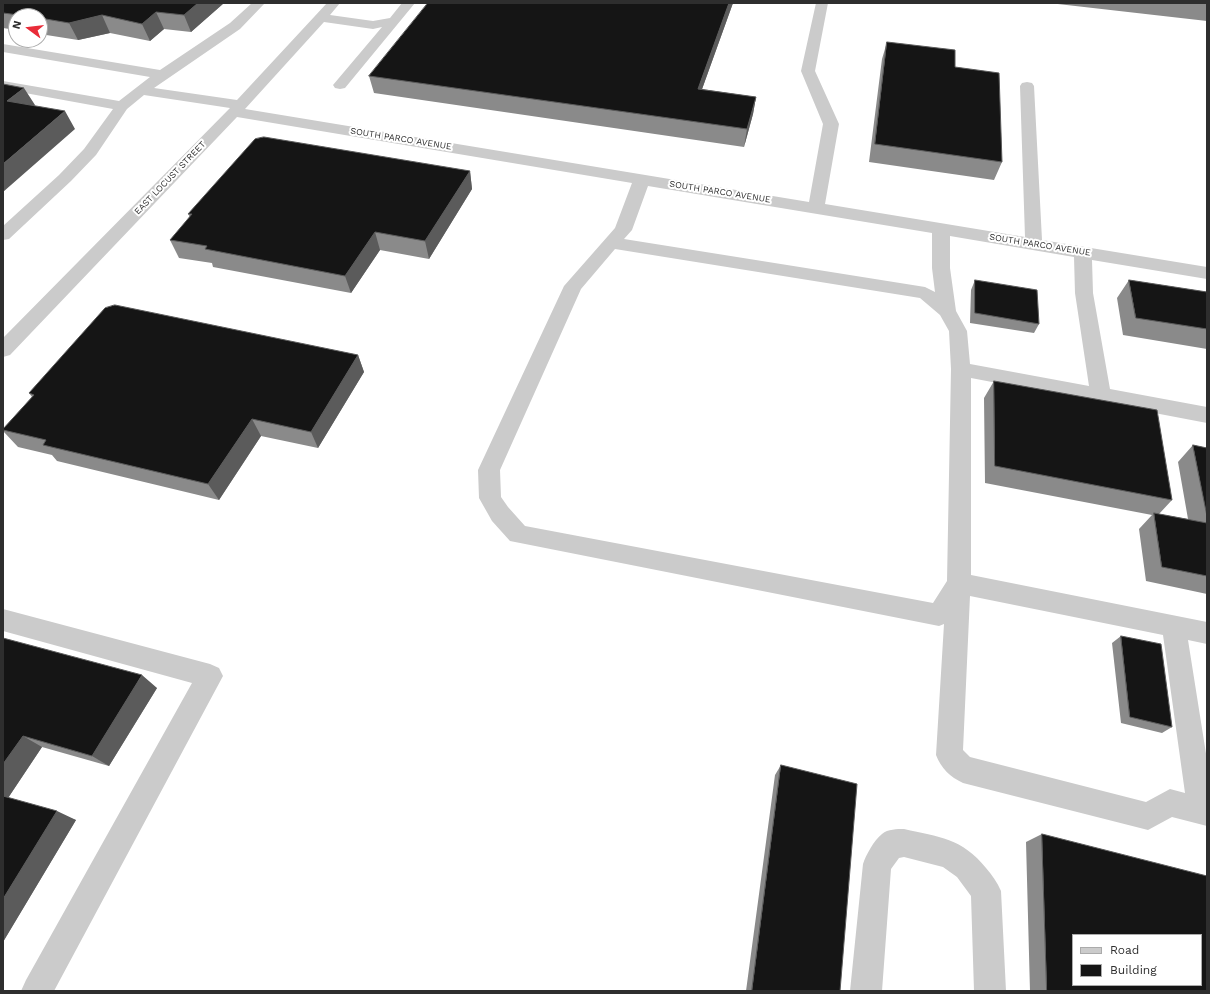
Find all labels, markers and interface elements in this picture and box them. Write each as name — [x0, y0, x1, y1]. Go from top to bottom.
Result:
north arrow — [8, 8, 48, 48]
text: N — [10, 19, 24, 31]
street label: SOUTH PARCO AVENUE — [349, 126, 453, 152]
street label: EAST LOCUST STREET — [132, 139, 208, 217]
street label: SOUTH PARCO AVENUE — [668, 179, 772, 205]
street label: SOUTH PARCO AVENUE — [988, 232, 1092, 258]
legend — [1072, 934, 1202, 986]
text: Road — [1110, 943, 1139, 957]
text: Building — [1110, 963, 1157, 977]

